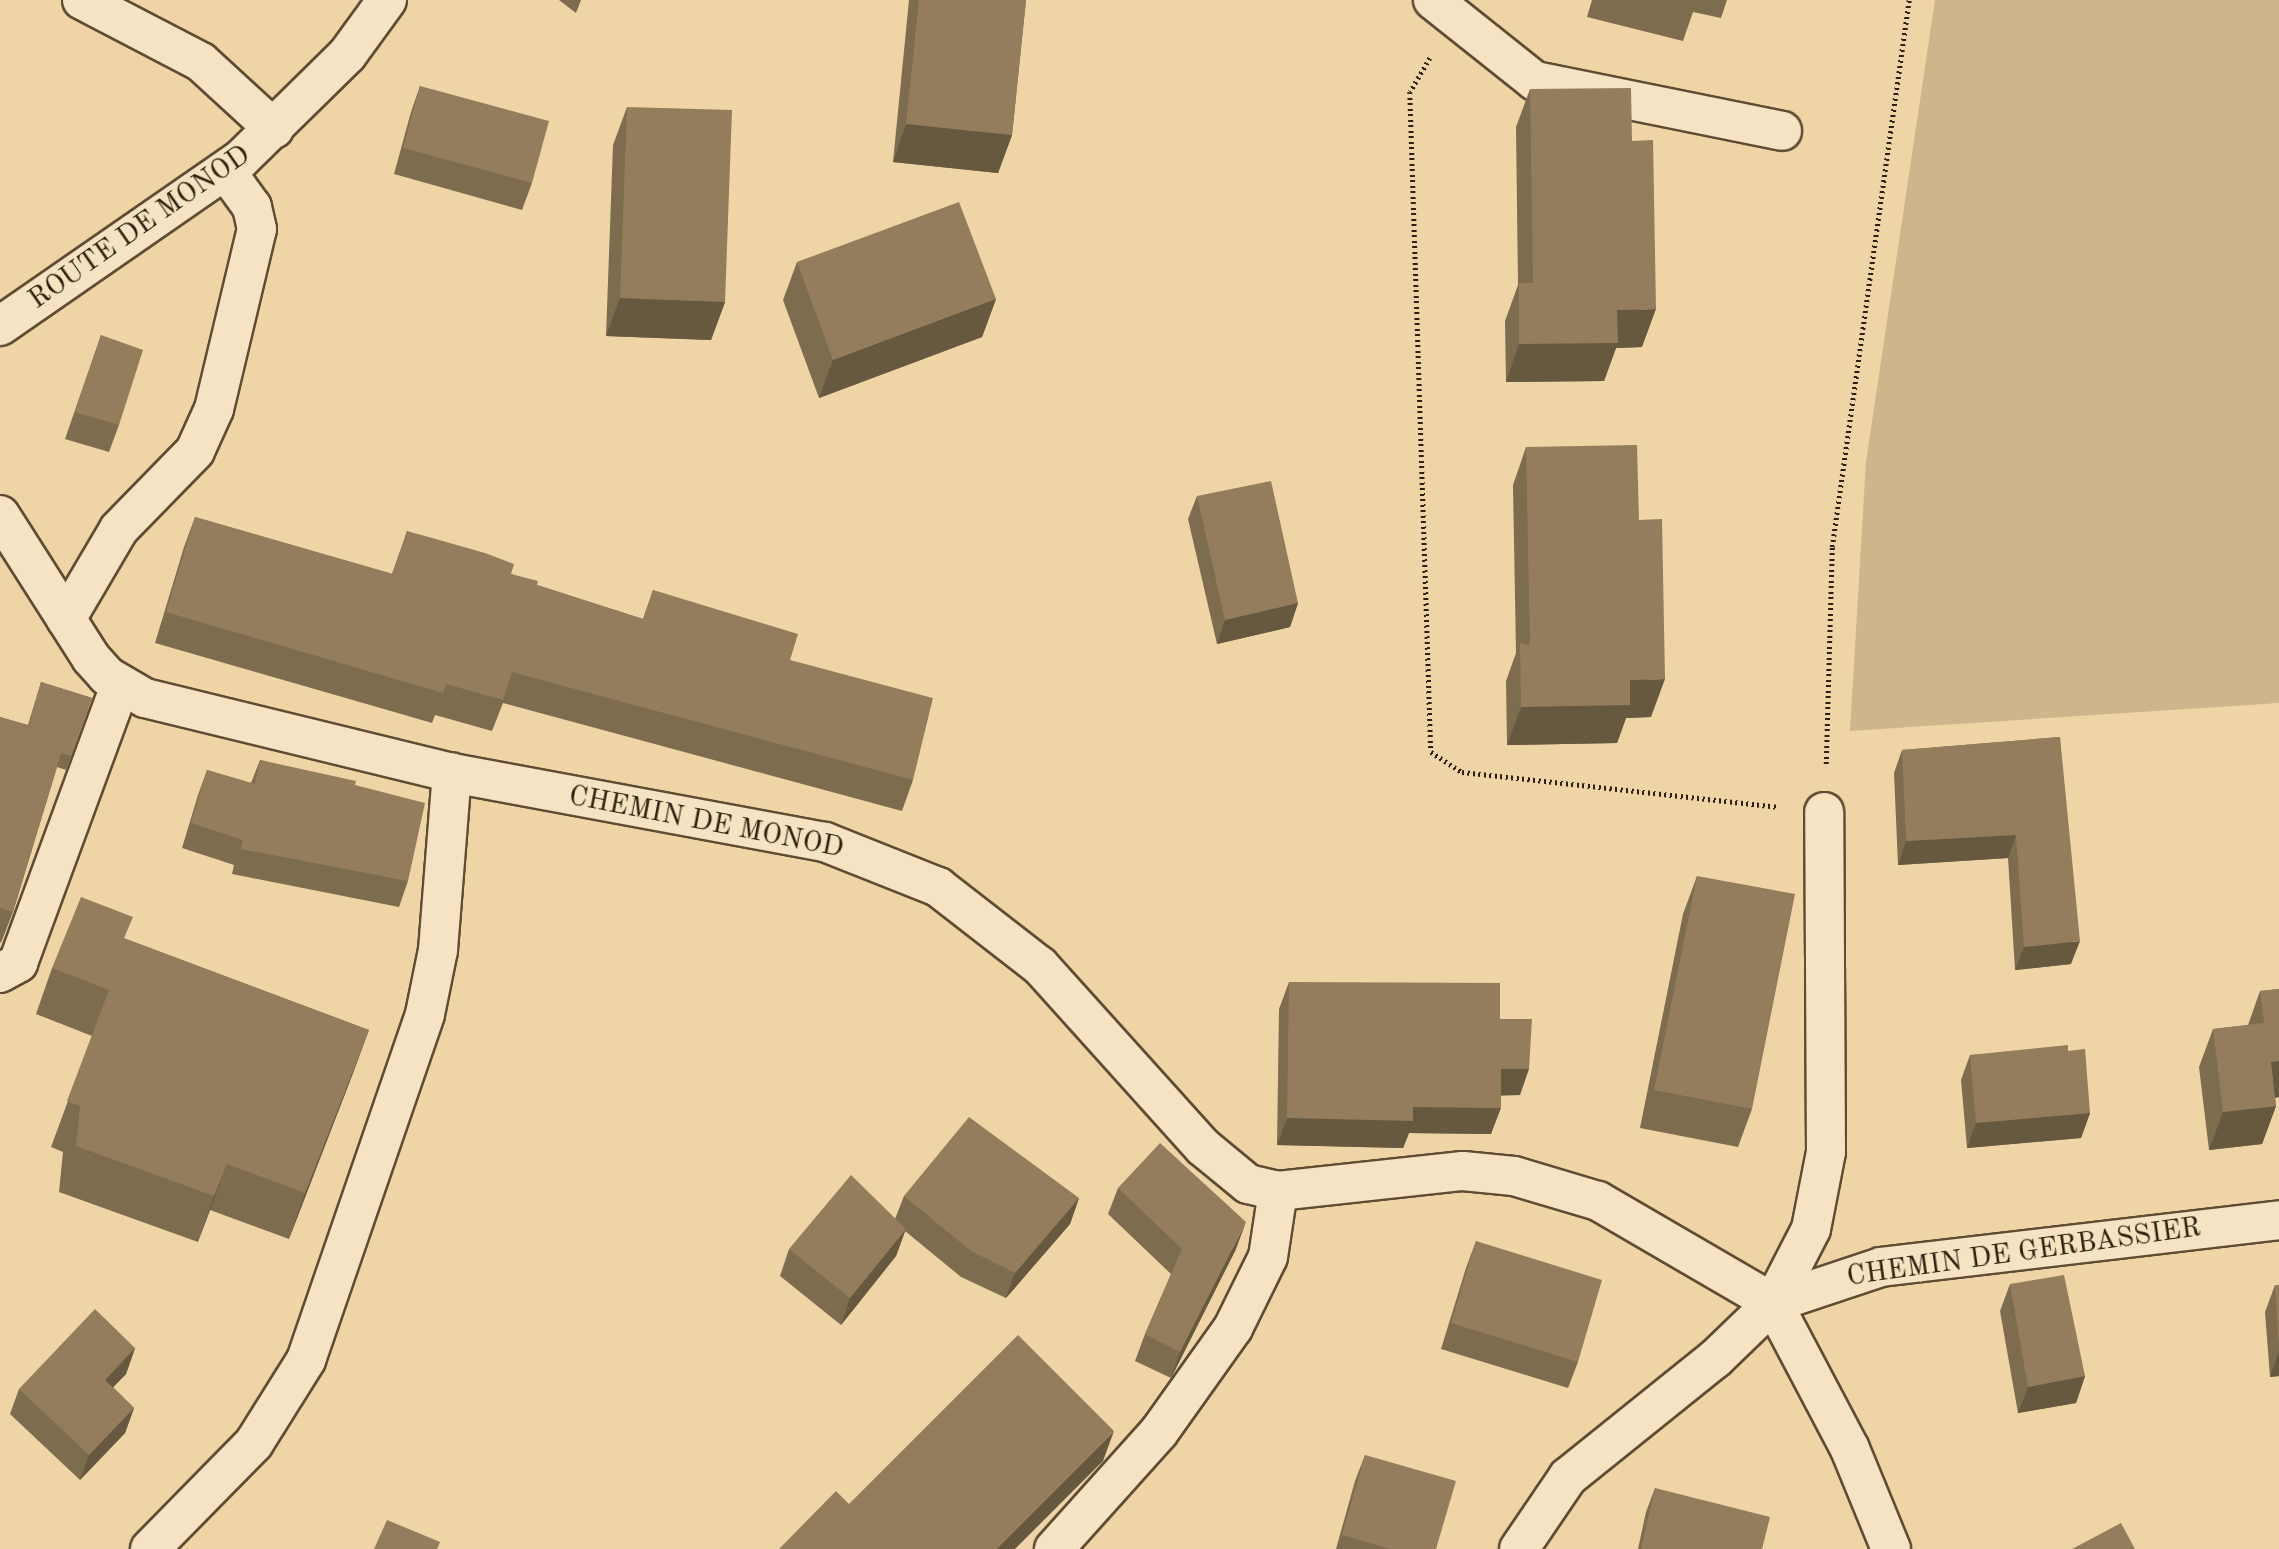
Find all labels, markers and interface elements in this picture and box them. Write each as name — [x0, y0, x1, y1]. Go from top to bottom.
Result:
street label: ROUTE DE MONOD — [23, 139, 257, 317]
street label: CHEMIN DE MONOD — [566, 780, 846, 866]
street label: CHEMIN DE GERBASSIER — [1845, 1212, 2203, 1294]

